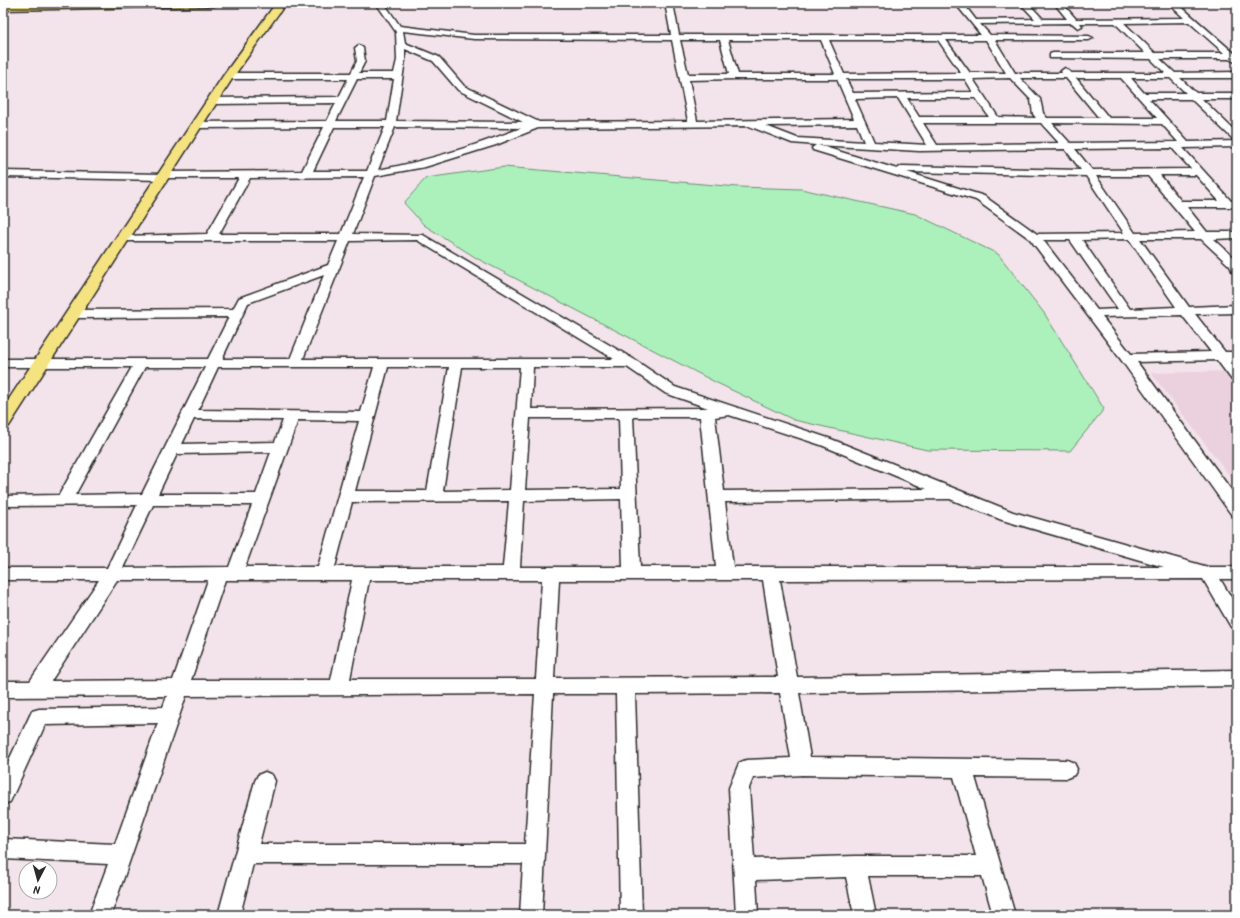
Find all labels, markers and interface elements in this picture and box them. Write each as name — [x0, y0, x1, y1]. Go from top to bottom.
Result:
north arrow — [18, 860, 58, 900]
text: N — [33, 880, 41, 898]

